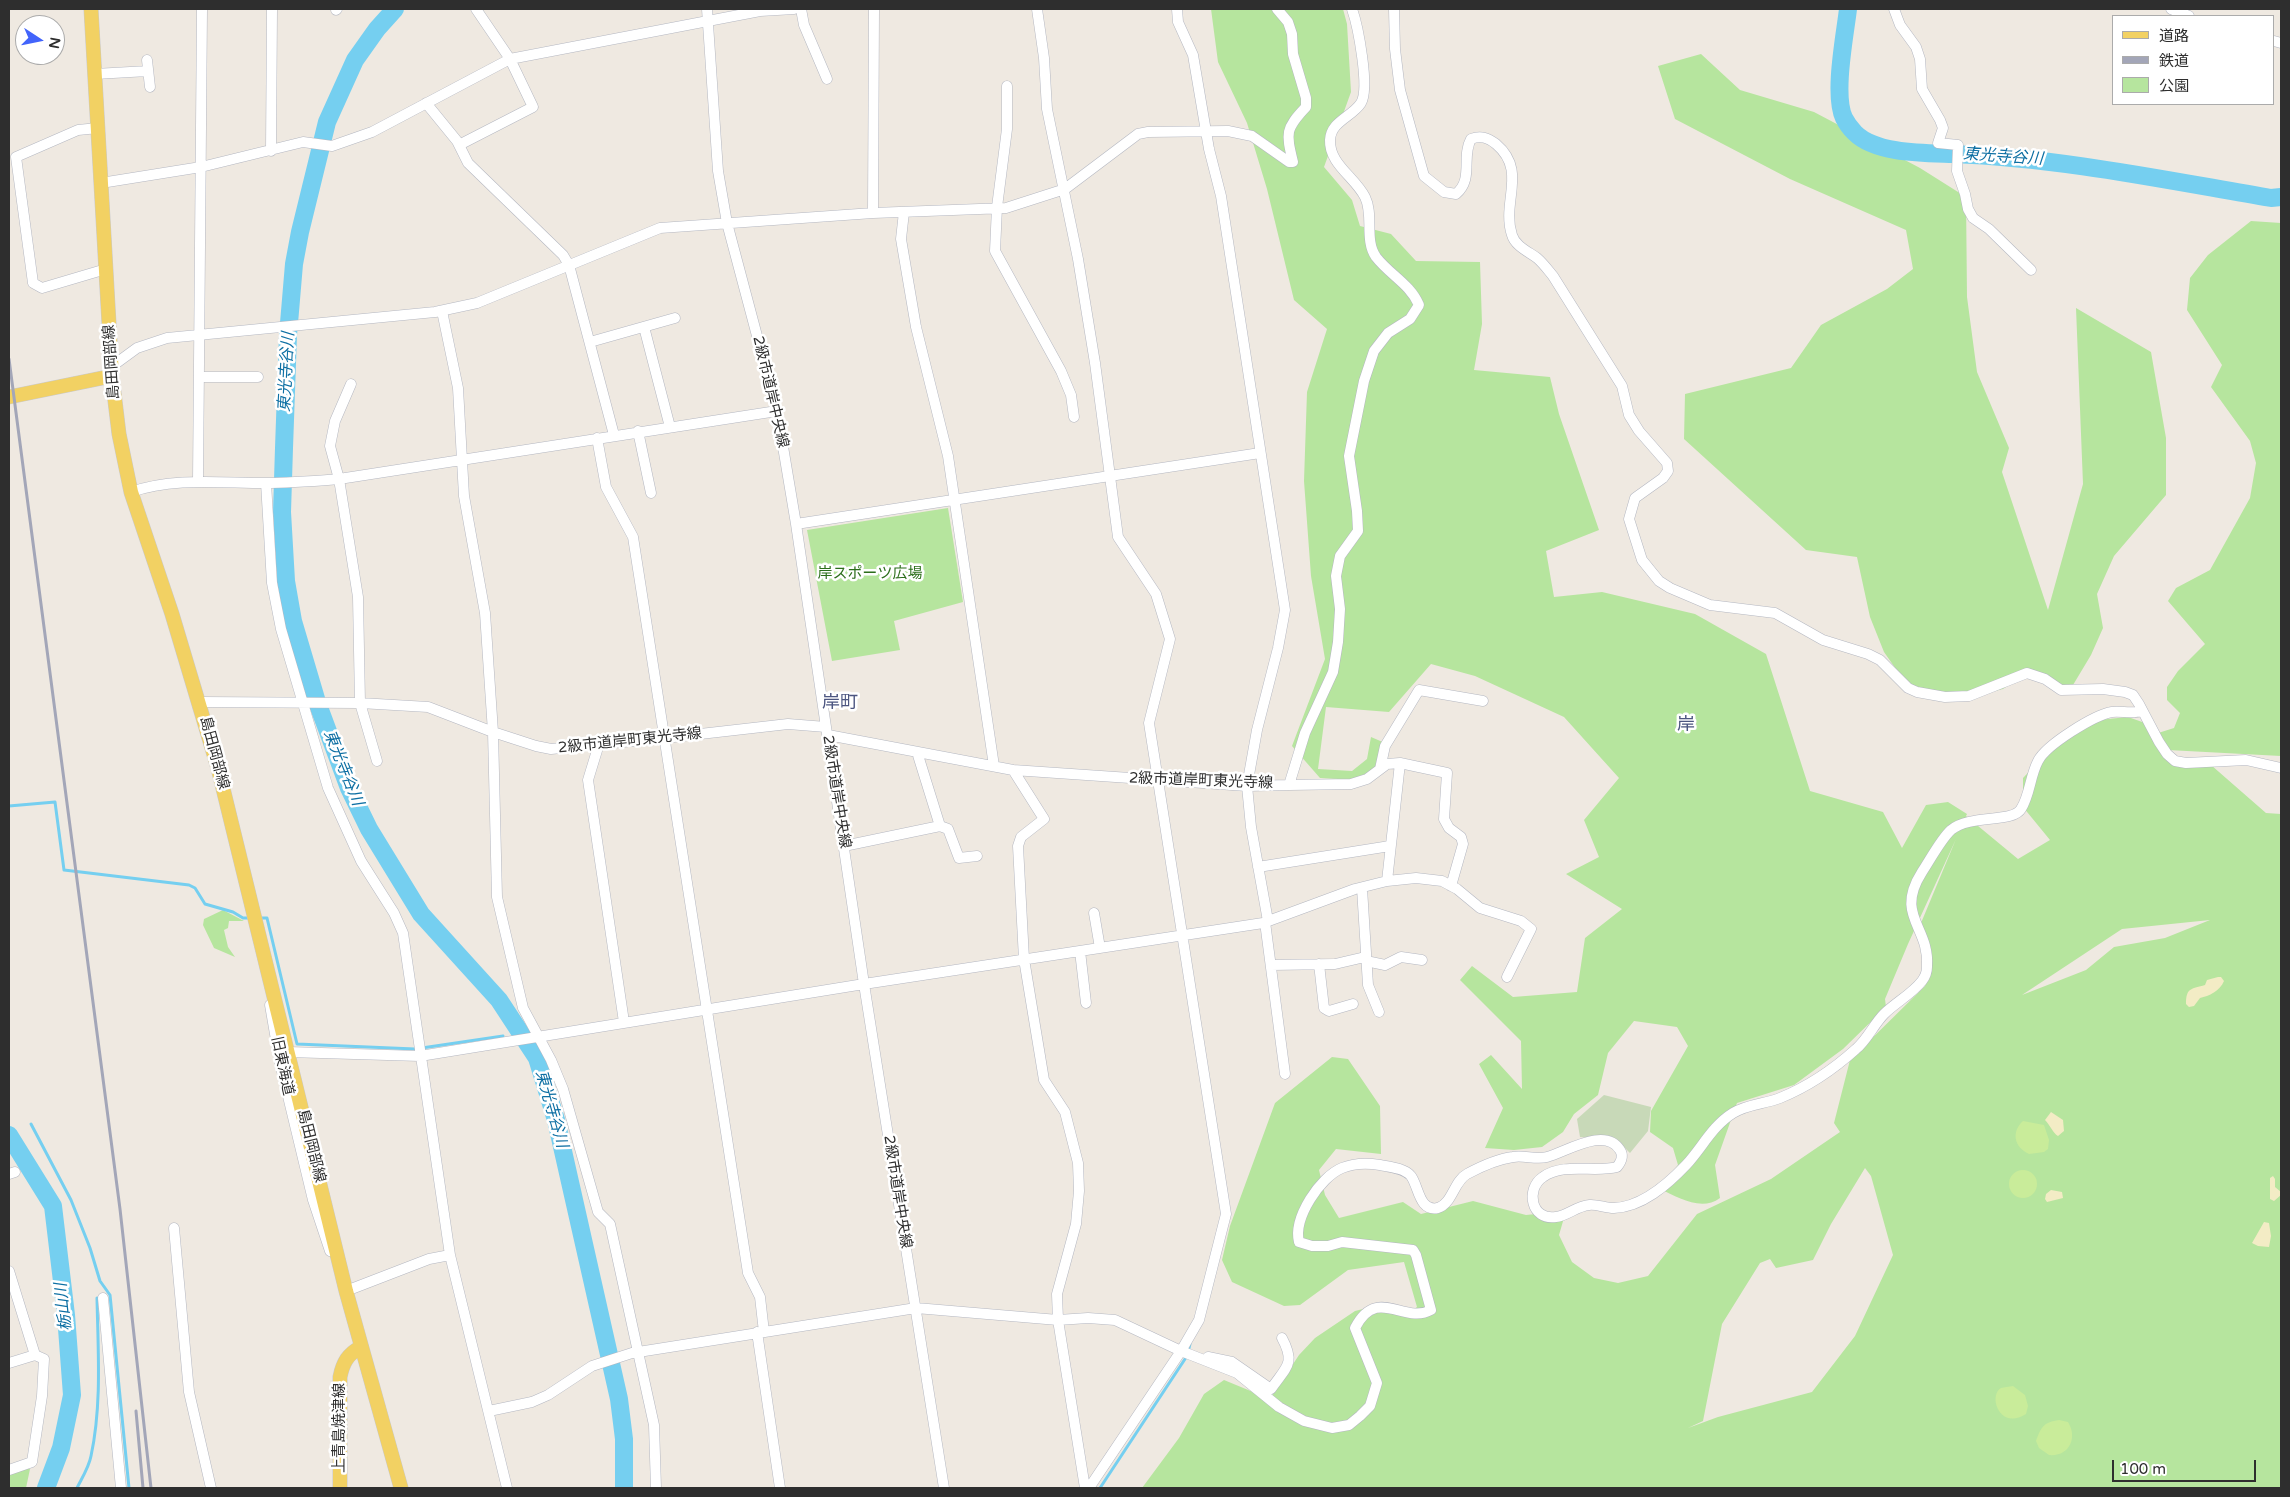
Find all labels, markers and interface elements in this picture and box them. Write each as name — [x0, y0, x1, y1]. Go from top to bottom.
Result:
north arrow — [15, 15, 65, 65]
legend — [2112, 15, 2275, 105]
text: 道路 — [2159, 27, 2189, 45]
text: N — [45, 36, 64, 50]
text: 鉄道 — [2159, 52, 2189, 70]
text: 公園 — [2159, 77, 2189, 95]
water label: 東光寺谷川 — [1962, 145, 2044, 169]
street label: 島田岡部線 — [100, 324, 124, 400]
water label: 東光寺谷川 — [275, 332, 299, 412]
street label: 2級市道岸中央線 — [748, 334, 792, 450]
park label: 岸スポーツ広場 — [818, 565, 922, 583]
district label: 岸町 — [822, 692, 858, 714]
street label: 島田岡部線 — [196, 714, 232, 792]
district label: 岸 — [1677, 714, 1695, 736]
street label: 2級市道岸町東光寺線 — [557, 725, 703, 757]
water label: 東光寺谷川 — [319, 727, 367, 809]
street label: 2級市道岸中央線 — [818, 734, 854, 850]
street label: 2級市道岸町東光寺線 — [1129, 769, 1273, 793]
street label: 旧東海道 — [267, 1035, 297, 1097]
water label: 東光寺谷川 — [531, 1068, 571, 1150]
street label: 島田岡部線 — [293, 1107, 329, 1185]
street label: 2級市道岸中央線 — [879, 1134, 915, 1250]
water label: 栃山川 — [52, 1282, 76, 1332]
street label: 上青島焼津線 — [331, 1383, 349, 1473]
scale bar — [2115, 1450, 2259, 1482]
text: 100 m — [2120, 1460, 2166, 1478]

